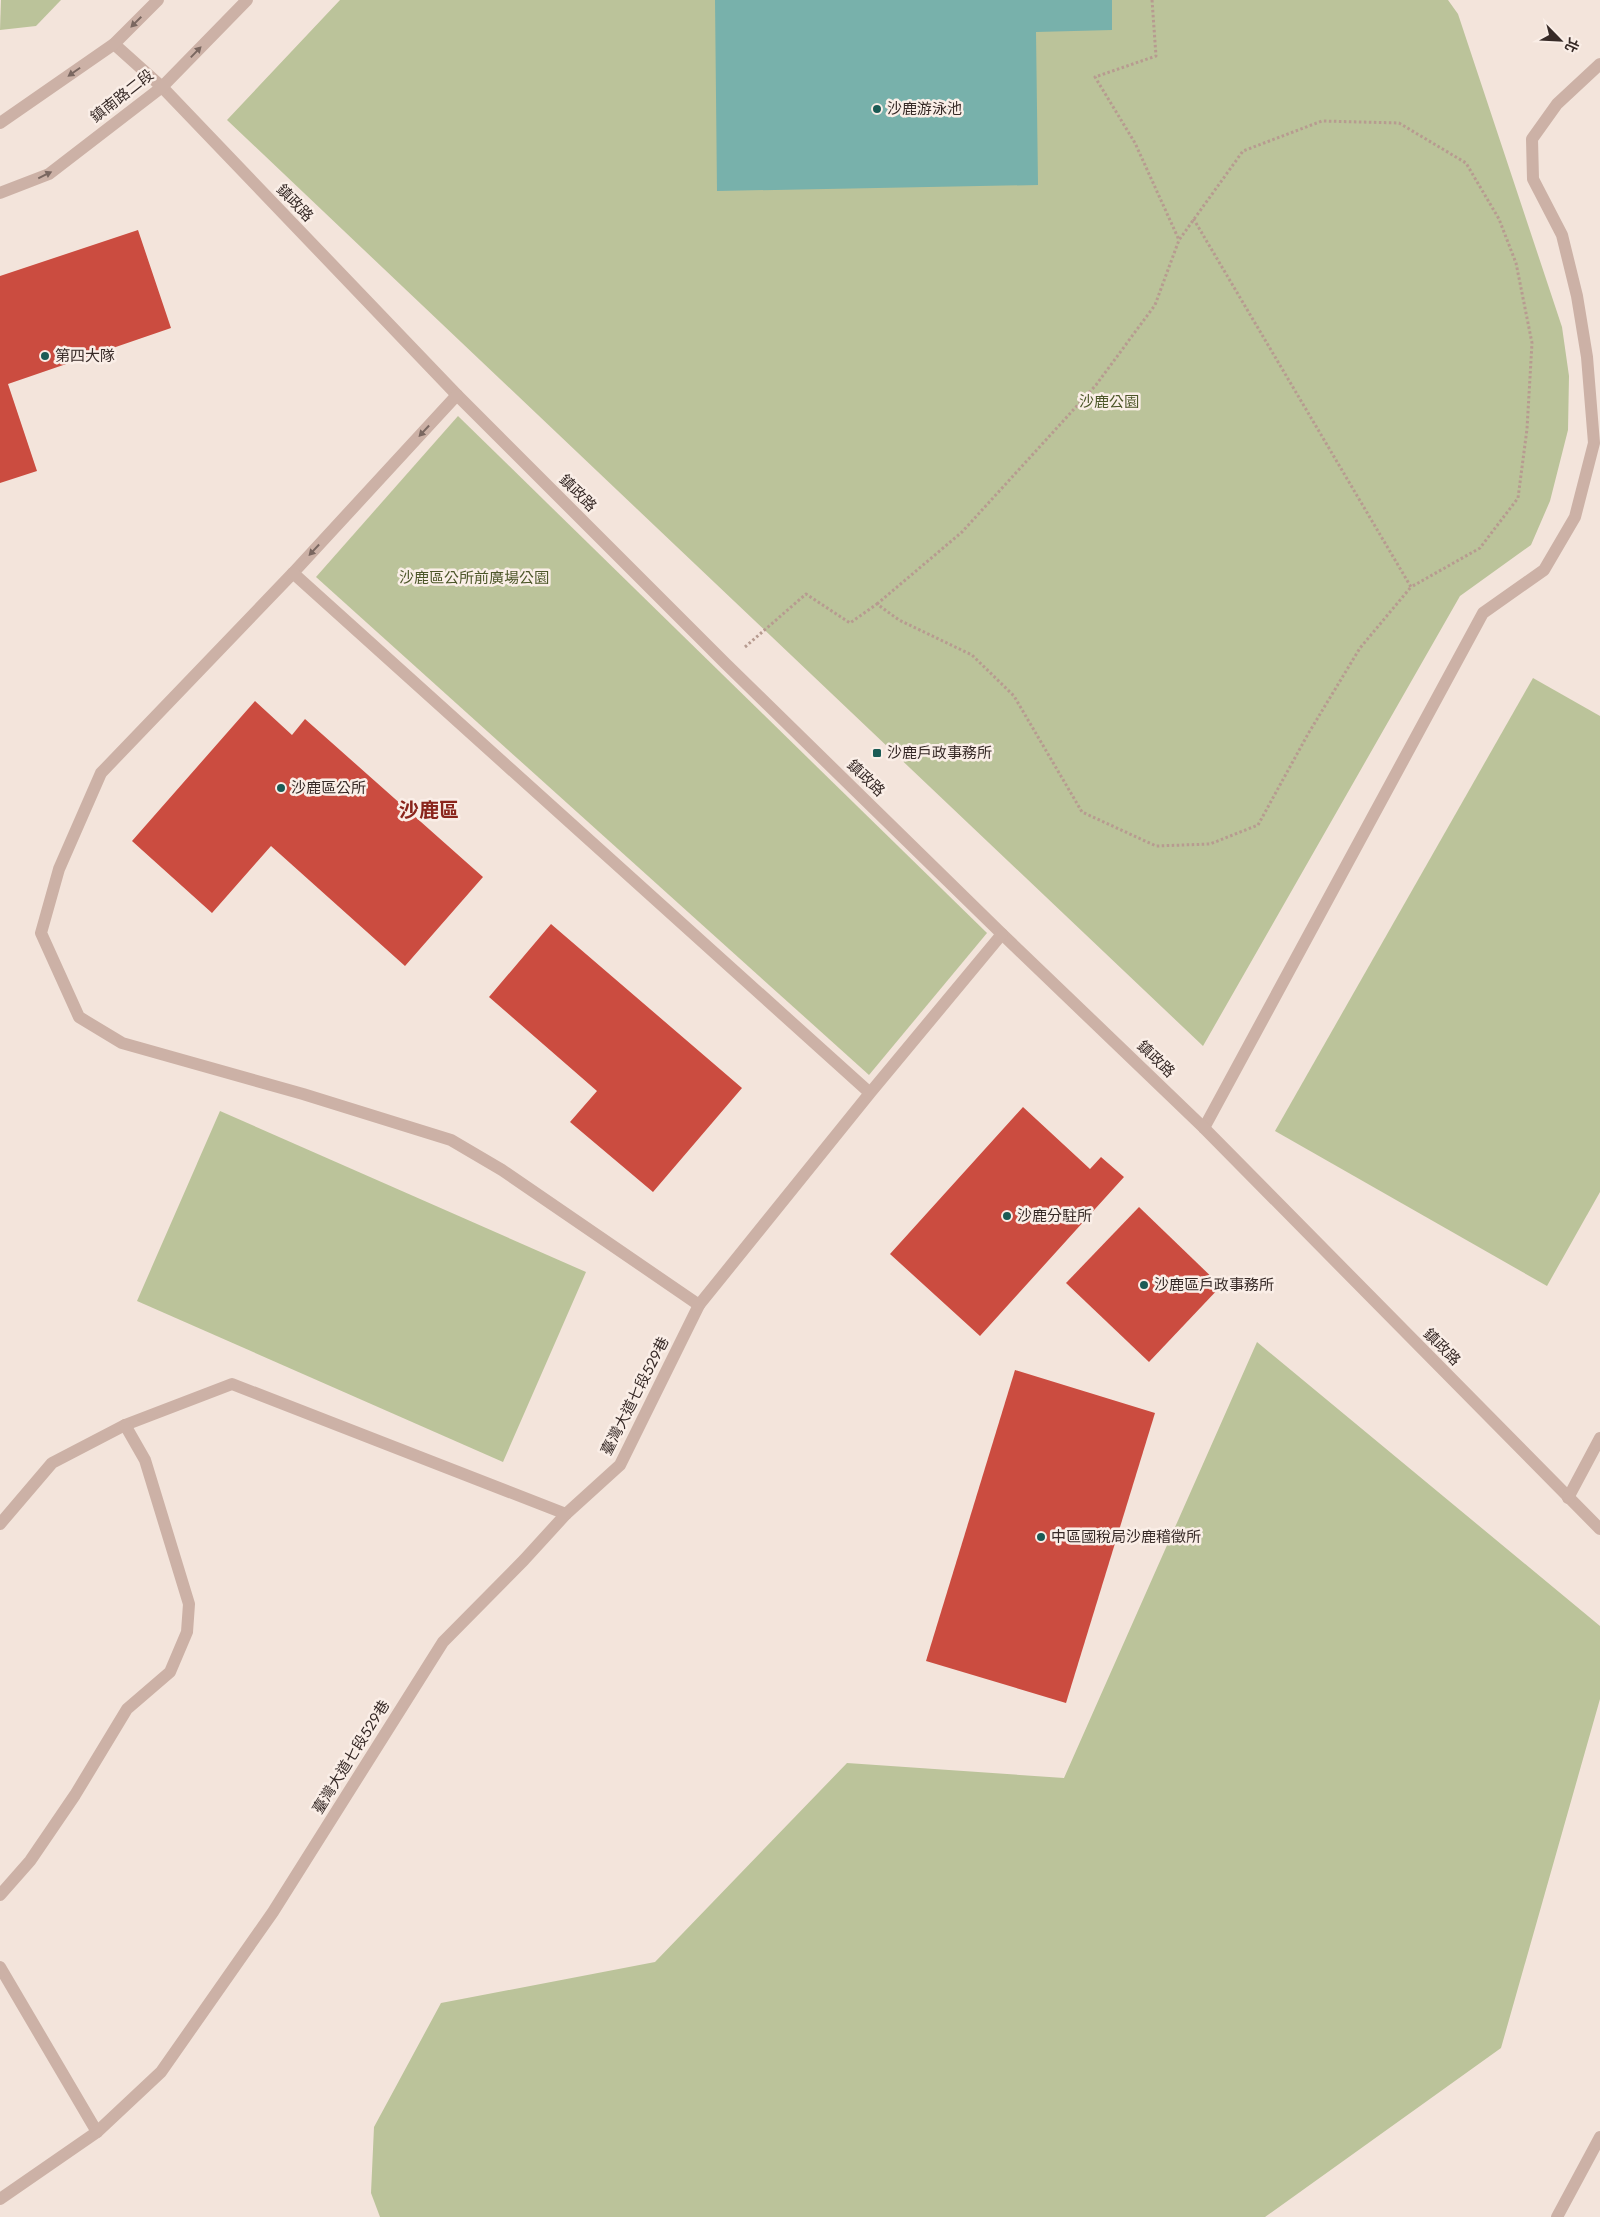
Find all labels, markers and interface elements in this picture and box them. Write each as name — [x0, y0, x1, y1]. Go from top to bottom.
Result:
north arrow — [1535, 15, 1585, 65]
one-way arrow — [130, 16, 142, 28]
text: 北 — [1560, 35, 1584, 56]
one-way arrow — [190, 47, 202, 59]
street label: 鎮南路二段 — [86, 64, 158, 128]
one-way arrow — [67, 67, 80, 77]
place label: 沙鹿游泳池 — [887, 98, 962, 120]
marker: 沙鹿游泳池 — [871, 103, 883, 115]
one-way arrow — [38, 171, 52, 179]
street label: 鎮政路 — [271, 179, 319, 227]
place label: 第四大隊 — [55, 345, 115, 367]
marker: 第四大隊 — [39, 350, 51, 362]
park label: 沙鹿公園 — [1079, 391, 1139, 413]
one-way arrow — [418, 425, 430, 437]
street label: 鎮政路 — [554, 469, 602, 517]
one-way arrow — [308, 544, 320, 556]
park label: 沙鹿區公所前廣場公園 — [399, 567, 549, 589]
place label: 沙鹿戶政事務所 — [887, 742, 992, 764]
marker: 沙鹿戶政事務所 — [871, 747, 883, 759]
street label: 鎮政路 — [842, 754, 890, 802]
place label: 沙鹿區公所 — [291, 777, 366, 799]
marker: 沙鹿區公所 — [275, 782, 287, 794]
district label: 沙鹿區 — [399, 796, 459, 825]
street label: 鎮政路 — [1132, 1035, 1180, 1083]
place label: 沙鹿分駐所 — [1017, 1205, 1092, 1227]
marker: 沙鹿分駐所 — [1001, 1210, 1013, 1222]
place label: 沙鹿區戶政事務所 — [1154, 1274, 1274, 1296]
marker: 沙鹿區戶政事務所 — [1138, 1279, 1150, 1291]
street label: 鎮政路 — [1418, 1323, 1466, 1371]
street label: 臺灣大道七段529巷 — [596, 1333, 674, 1459]
place label: 中區國稅局沙鹿稽徵所 — [1051, 1526, 1201, 1548]
marker: 中區國稅局沙鹿稽徵所 — [1035, 1531, 1047, 1543]
street label: 臺灣大道七段529巷 — [307, 1696, 395, 1818]

